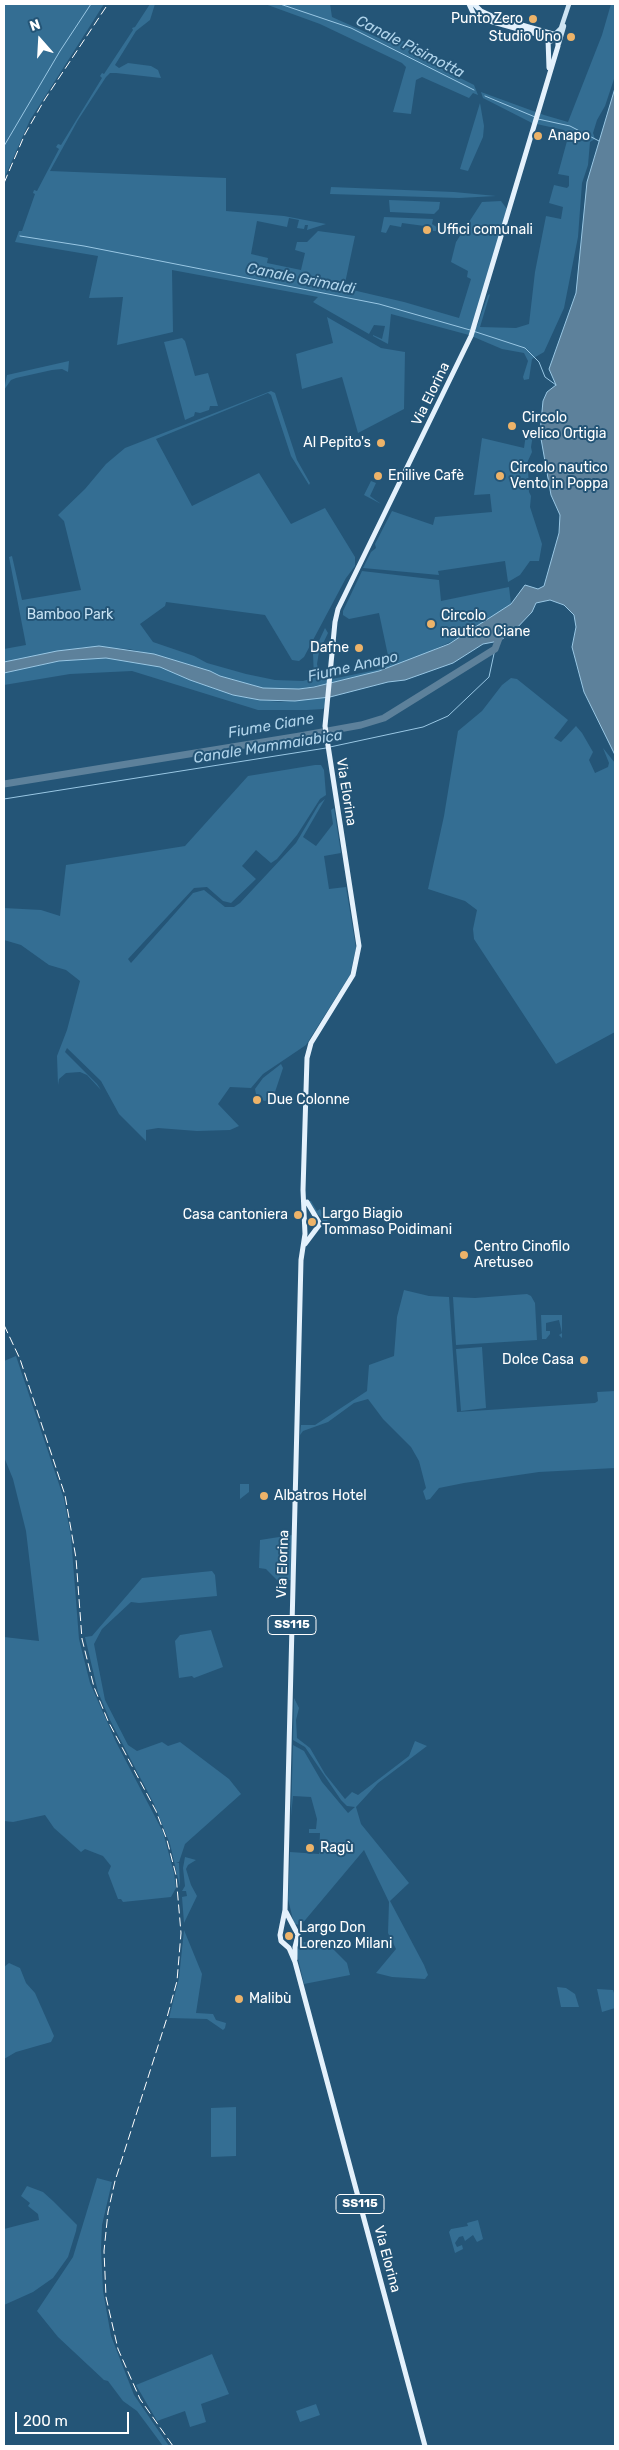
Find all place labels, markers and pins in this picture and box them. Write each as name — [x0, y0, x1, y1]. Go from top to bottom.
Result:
place label: Punto Zero — [451, 11, 523, 27]
marker: Punto Zero — [527, 13, 539, 25]
place label: Studio Uno — [489, 29, 561, 45]
marker: Studio Uno — [565, 31, 577, 43]
place label: Anapo — [548, 128, 590, 144]
marker: Anapo — [532, 130, 544, 142]
place label: Uffici comunali — [437, 222, 533, 238]
marker: Uffici comunali — [421, 224, 433, 236]
place label: Circolo velico Ortigia — [522, 410, 606, 442]
marker: Circolo velico Ortigia — [506, 420, 518, 432]
place label: Al Pepito's — [303, 435, 371, 451]
marker: Al Pepito's — [375, 437, 387, 449]
place label: Circolo nautico Vento in Poppa — [510, 460, 608, 492]
place label: Enilive Cafè — [388, 468, 464, 484]
marker: Enilive Cafè — [372, 470, 384, 482]
marker: Circolo nautico Vento in Poppa — [494, 470, 506, 482]
place label: Circolo nautico Ciane — [441, 608, 530, 640]
marker: Circolo nautico Ciane — [425, 618, 437, 630]
place label: Dafne — [310, 640, 349, 656]
marker: Dafne — [353, 642, 365, 654]
place label: Due Colonne — [267, 1092, 350, 1108]
marker: Due Colonne — [251, 1094, 263, 1106]
place label: Largo Biagio Tommaso Poidimani — [322, 1206, 452, 1238]
place label: Casa cantoniera — [183, 1207, 288, 1223]
marker: Casa cantoniera — [292, 1209, 304, 1221]
marker: Largo Biagio Tommaso Poidimani — [306, 1216, 318, 1228]
place label: Centro Cinofilo Aretuseo — [474, 1239, 570, 1272]
marker: Centro Cinofilo Aretuseo — [458, 1249, 470, 1261]
place label: Dolce Casa — [502, 1352, 574, 1368]
marker: Dolce Casa — [578, 1354, 590, 1366]
place label: Albatros Hotel — [274, 1488, 367, 1504]
marker: Albatros Hotel — [258, 1490, 270, 1502]
place label: Ragù — [320, 1840, 354, 1856]
marker: Ragù — [304, 1842, 316, 1854]
place label: Largo Don Lorenzo Milani — [299, 1920, 392, 1952]
marker: Largo Don Lorenzo Milani — [283, 1930, 295, 1942]
place label: Malibù — [249, 1991, 291, 2007]
marker: Malibù — [233, 1993, 245, 2005]

